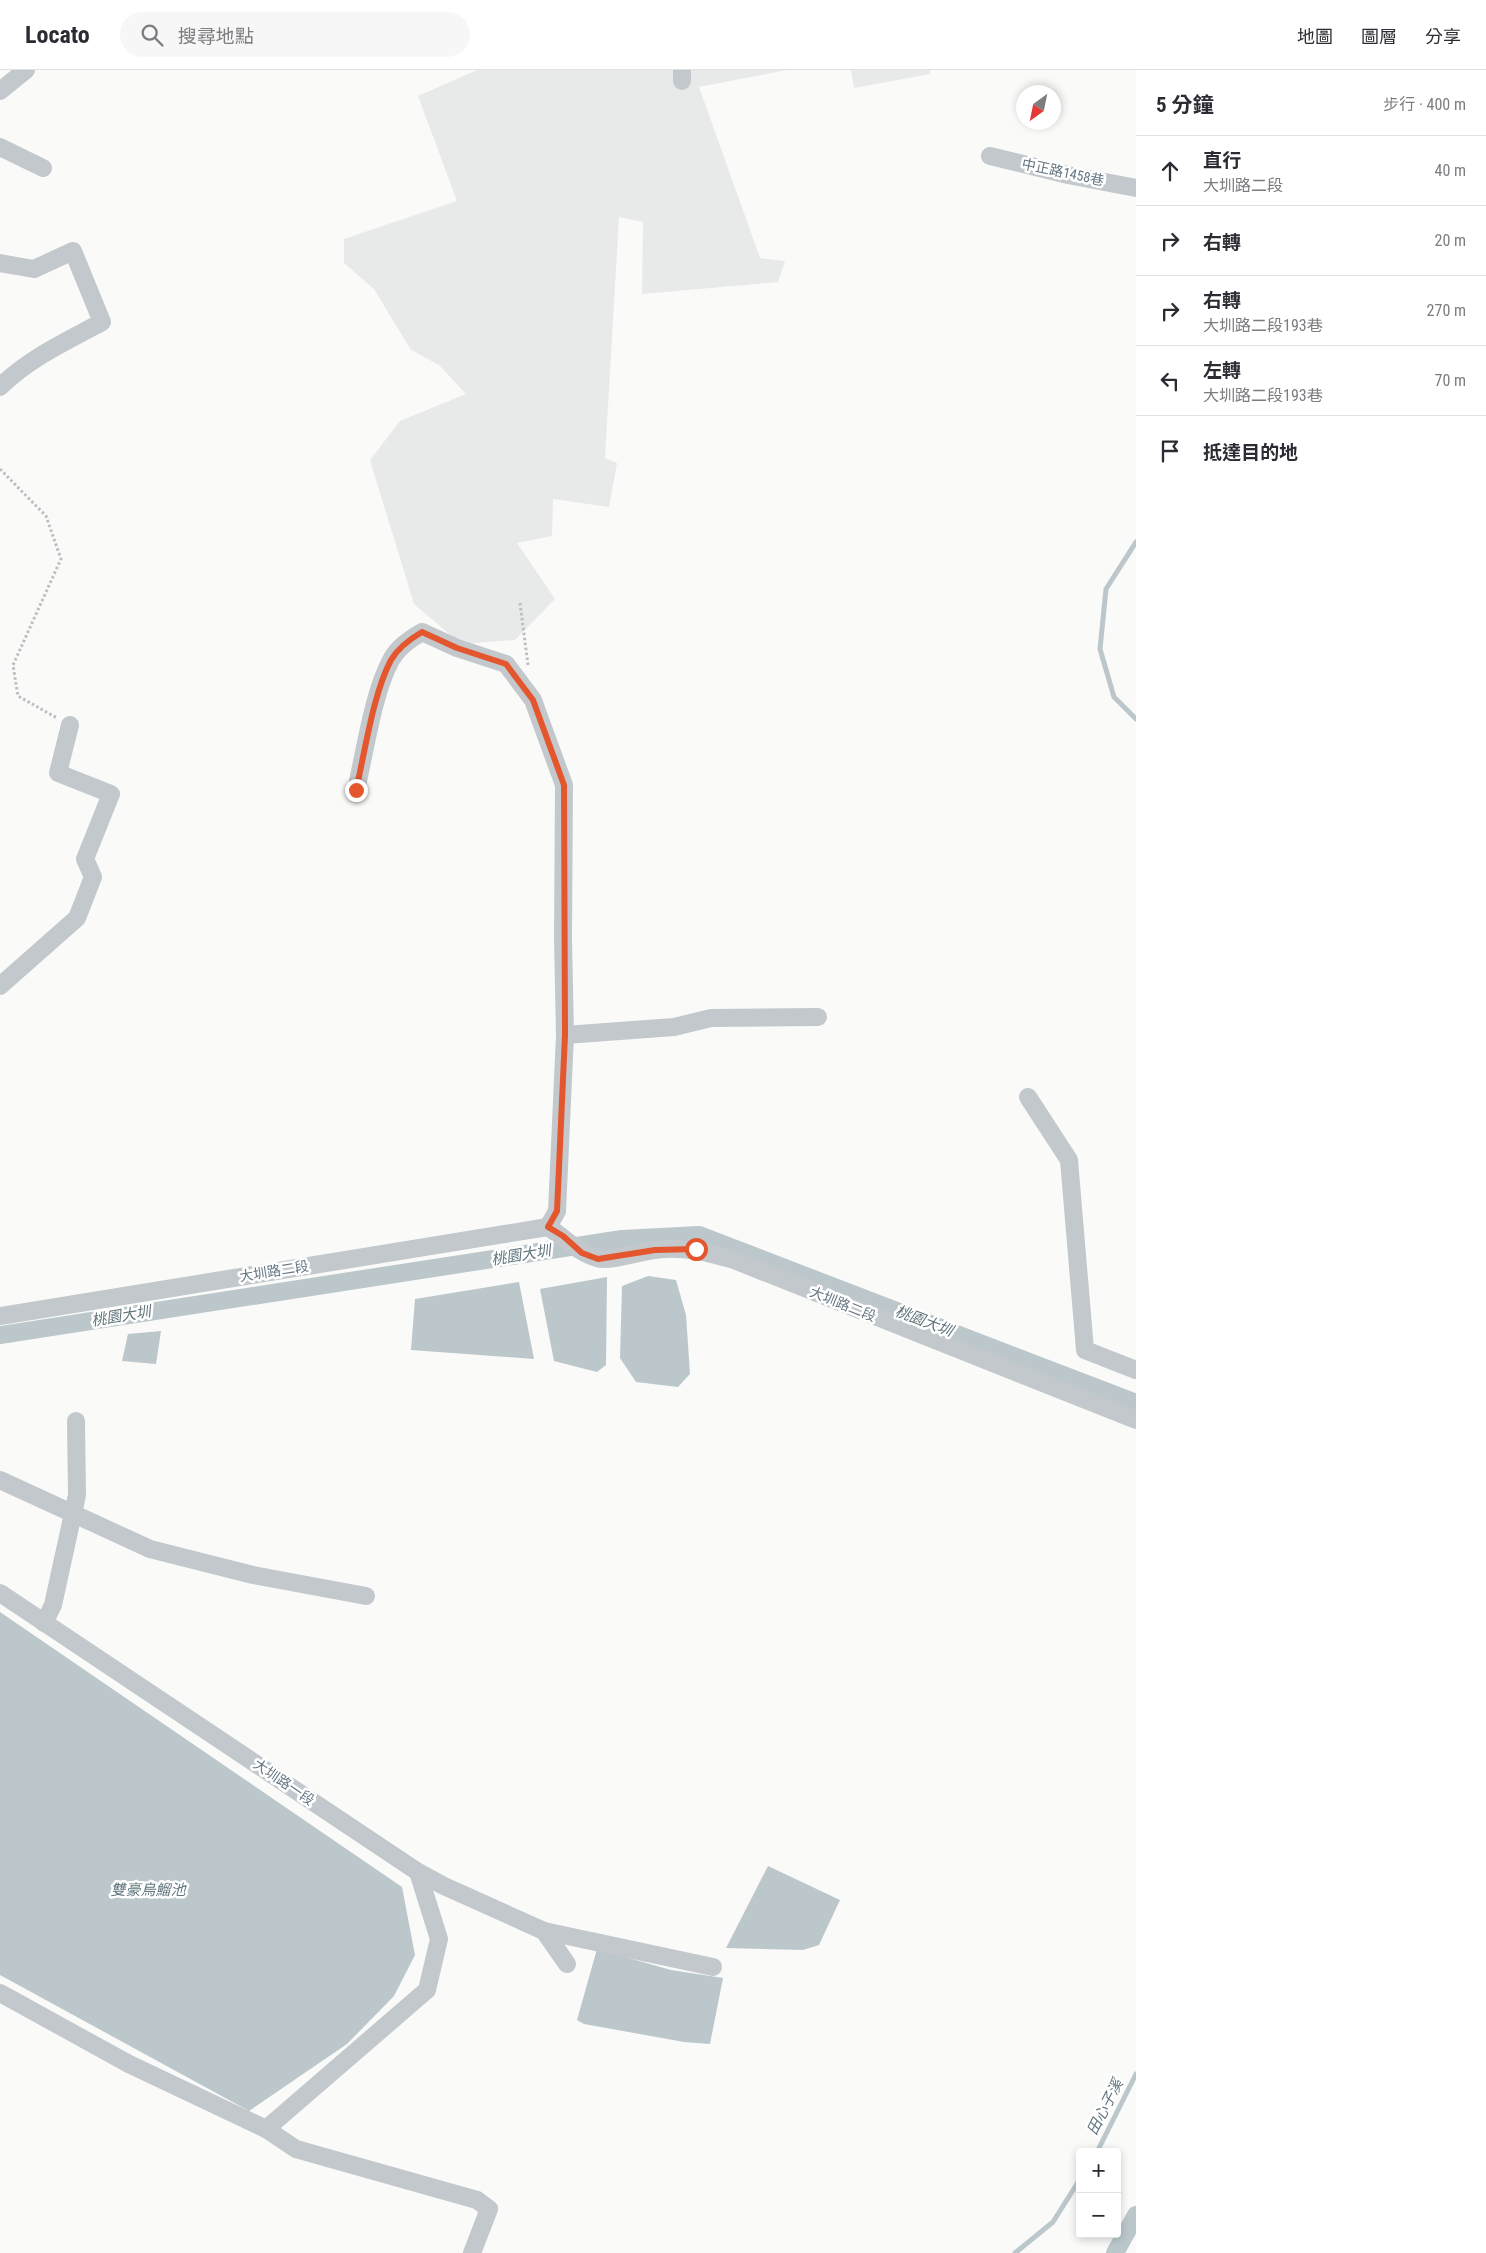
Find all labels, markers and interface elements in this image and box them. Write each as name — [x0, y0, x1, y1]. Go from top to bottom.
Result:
search box — [120, 12, 470, 57]
text: Locato — [25, 21, 90, 49]
icon: search — [138, 21, 166, 49]
text: 搜尋地點 — [178, 25, 254, 48]
text: 地圖 — [1297, 26, 1333, 47]
text: 圖層 — [1361, 26, 1397, 47]
text: 分享 — [1425, 26, 1461, 47]
north arrow — [1016, 85, 1061, 130]
text: 5 分鐘 — [1156, 93, 1213, 117]
text: 步行 · 400 m — [1383, 95, 1466, 114]
text: 直行 — [1203, 149, 1241, 172]
street label: 中正路1458巷 — [1020, 155, 1106, 189]
icon: ahead — [1156, 157, 1184, 185]
text: 40 m — [1434, 161, 1466, 180]
text: 大圳路二段 — [1203, 176, 1283, 195]
icon: right — [1156, 227, 1184, 255]
text: 右轉 — [1203, 231, 1241, 254]
text: 20 m — [1434, 231, 1466, 250]
text: 右轉 — [1203, 289, 1241, 312]
icon: right — [1156, 297, 1184, 325]
text: 270 m — [1427, 301, 1466, 320]
text: 大圳路二段193巷 — [1203, 316, 1323, 335]
text: 左轉 — [1203, 359, 1241, 382]
icon: left — [1156, 367, 1184, 395]
text: 70 m — [1434, 371, 1466, 390]
text: 大圳路二段193巷 — [1203, 386, 1323, 405]
icon: arrive — [1156, 437, 1184, 465]
text: 抵達目的地 — [1203, 441, 1298, 464]
route end — [345, 779, 368, 802]
route start — [685, 1238, 708, 1261]
water label: 桃園大圳 — [490, 1241, 554, 1269]
street label: 大圳路二段 — [238, 1258, 310, 1284]
street label: 大圳路二段 — [808, 1283, 878, 1325]
water label: 桃園大圳 — [90, 1302, 154, 1330]
water label: 桃園大圳 — [893, 1302, 957, 1341]
street label: 大圳路一段 — [251, 1756, 317, 1808]
water label: 雙豪烏鰡池 — [110, 1881, 187, 1899]
water label: 田心子溪 — [1083, 2074, 1128, 2138]
map controls — [1076, 2148, 1121, 2238]
button: + — [1076, 2148, 1121, 2193]
button: − — [1076, 2193, 1121, 2238]

